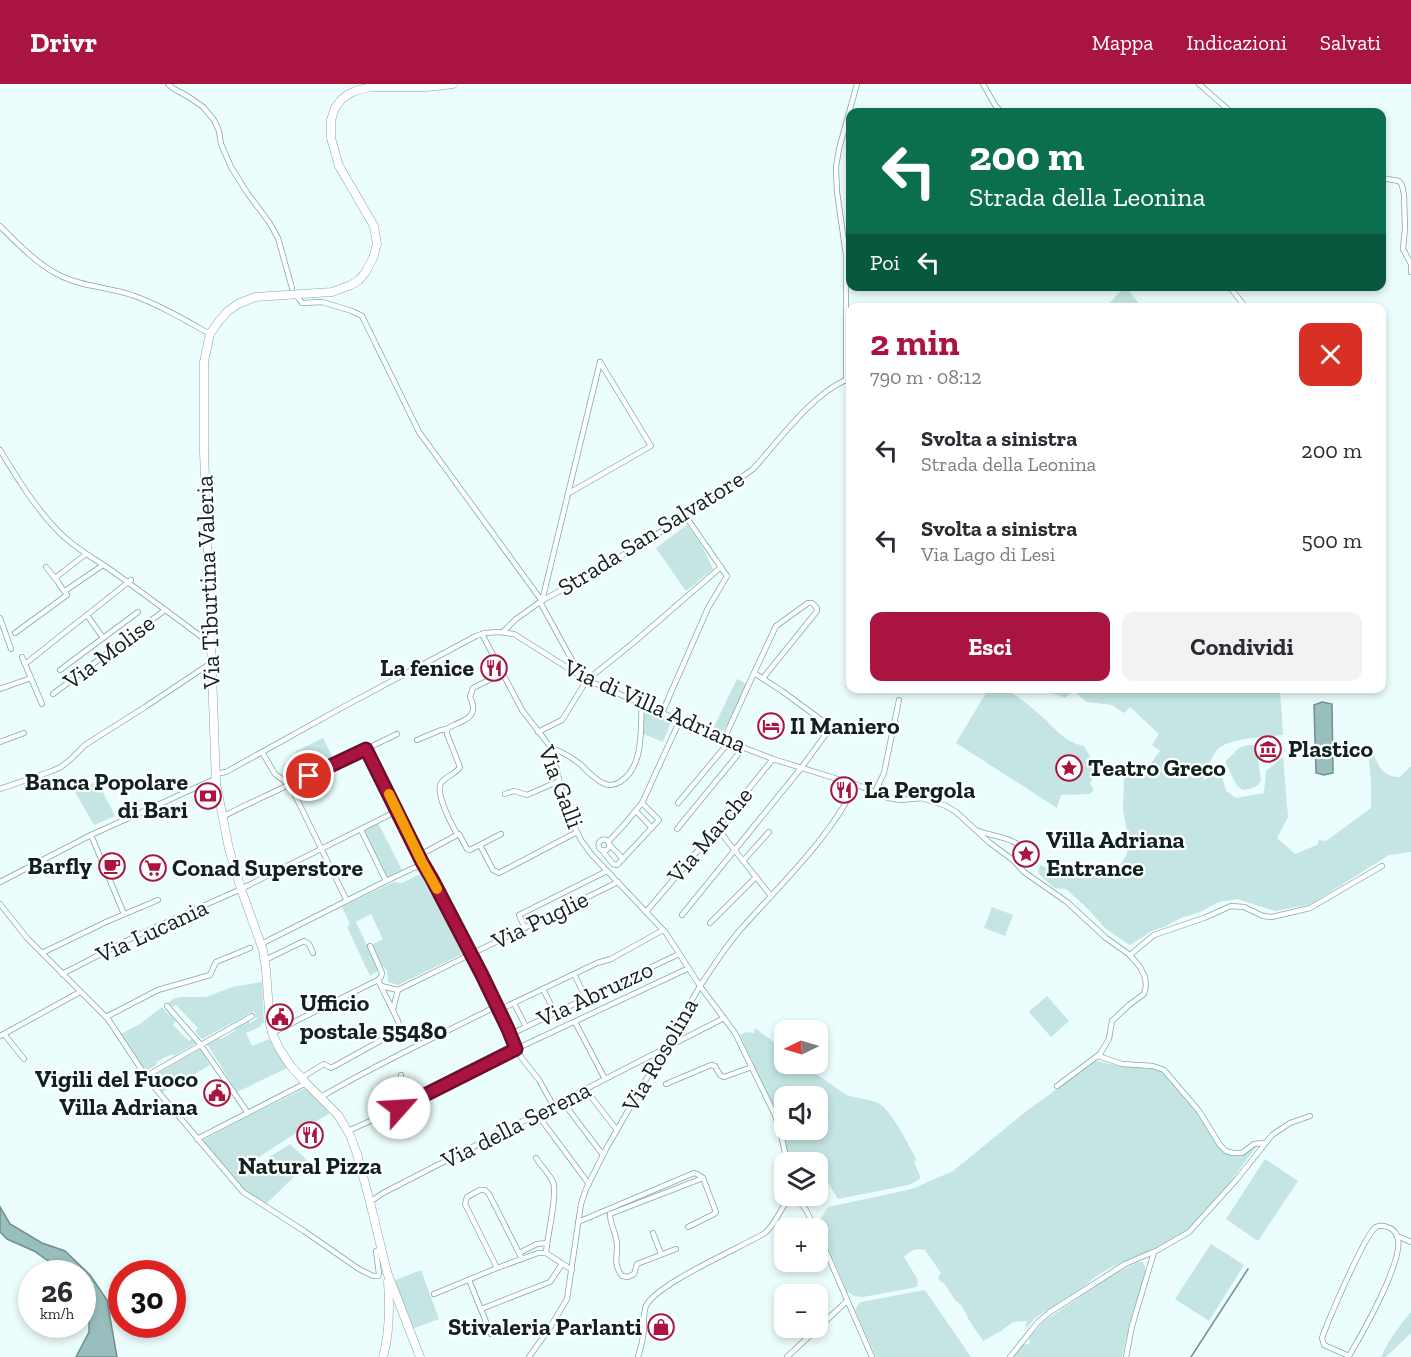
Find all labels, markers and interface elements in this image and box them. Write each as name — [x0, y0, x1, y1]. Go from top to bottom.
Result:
text: Drivr — [30, 26, 97, 59]
text: Mappa — [1092, 30, 1153, 55]
text: Indicazioni — [1186, 30, 1287, 55]
text: Salvati — [1320, 30, 1381, 55]
text: 200 m — [969, 130, 1085, 181]
icon: left — [870, 132, 948, 210]
text: Strada della Leonina — [969, 181, 1206, 213]
icon: left — [912, 246, 945, 279]
text: Poi — [870, 249, 900, 276]
text: 2 min — [870, 321, 960, 364]
button: close — [1299, 323, 1362, 386]
text: 790 m · 08:12 — [870, 365, 982, 389]
text: Svolta a sinistra — [921, 425, 1077, 452]
icon: left — [870, 434, 903, 467]
text: 200 m — [1301, 437, 1362, 464]
text: Strada della Leonina — [921, 452, 1096, 476]
street label: Strada San Salvatore — [552, 464, 749, 602]
street label: Via Tiburtina Valeria — [189, 474, 226, 690]
text: Svolta a sinistra — [921, 515, 1077, 542]
icon: left — [870, 524, 903, 557]
text: 500 m — [1301, 527, 1362, 554]
text: Via Lago di Lesi — [921, 542, 1055, 566]
street label: Via Molise — [57, 608, 160, 696]
button: Esci — [870, 612, 1110, 681]
button: Condividi — [1122, 612, 1362, 681]
street label: Via di Villa Adriana — [559, 652, 751, 759]
place label: La fenice — [380, 653, 474, 682]
restaurant icon: La fenice — [479, 653, 509, 683]
hotel icon: Il Maniero — [756, 711, 786, 741]
place label: Il Maniero — [790, 711, 900, 740]
museum icon: Plastico — [1253, 734, 1283, 764]
place label: Plastico — [1288, 734, 1373, 763]
street label: Via Galli — [532, 740, 591, 833]
pin — [283, 750, 334, 801]
place icon: Teatro Greco — [1054, 753, 1084, 783]
place label: Teatro Greco — [1088, 753, 1226, 782]
icon: arrive — [292, 759, 325, 792]
place label: Banca Popolare di Bari — [25, 767, 188, 824]
restaurant icon: La Pergola — [829, 775, 859, 805]
place label: La Pergola — [864, 775, 975, 804]
street label: Via Marche — [660, 780, 758, 890]
bank icon: Banca Popolare di Bari — [193, 781, 223, 811]
place label: Villa Adriana Entrance — [1046, 825, 1185, 882]
place icon: Villa Adriana Entrance — [1011, 839, 1041, 869]
place label: Barfly — [28, 851, 92, 880]
cafe icon: Barfly — [97, 851, 127, 881]
supermarket icon: Conad Superstore — [138, 853, 168, 883]
place label: Conad Superstore — [172, 853, 364, 882]
street label: Via Puglie — [486, 884, 593, 956]
street label: Via Lucania — [90, 892, 213, 969]
street label: Via Abruzzo — [531, 954, 657, 1033]
place label: Ufficio postale 55480 — [300, 988, 448, 1045]
street label: Via Rosolina — [615, 992, 704, 1118]
public building icon: Ufficio postale 55480 — [265, 1002, 295, 1032]
north arrow — [774, 1020, 828, 1074]
map controls — [774, 1020, 828, 1338]
place label: Vigili del Fuoco Villa Adriana — [35, 1064, 198, 1121]
street label: Via della Serena — [435, 1074, 596, 1175]
position arrow — [367, 1076, 431, 1140]
public building icon: Vigili del Fuoco Villa Adriana — [202, 1078, 232, 1108]
button: sound — [774, 1086, 828, 1140]
restaurant icon: Natural Pizza — [295, 1120, 325, 1150]
place label: Natural Pizza — [238, 1151, 382, 1180]
button: layers — [774, 1152, 828, 1206]
button: + — [774, 1218, 828, 1272]
speed limit sign: 30 — [108, 1260, 186, 1338]
text: 26 — [41, 1274, 73, 1310]
button: − — [774, 1284, 828, 1338]
text: km/h — [40, 1305, 74, 1323]
place label: Stivaleria Parlanti — [448, 1312, 642, 1341]
shop icon: Stivaleria Parlanti — [646, 1312, 676, 1342]

